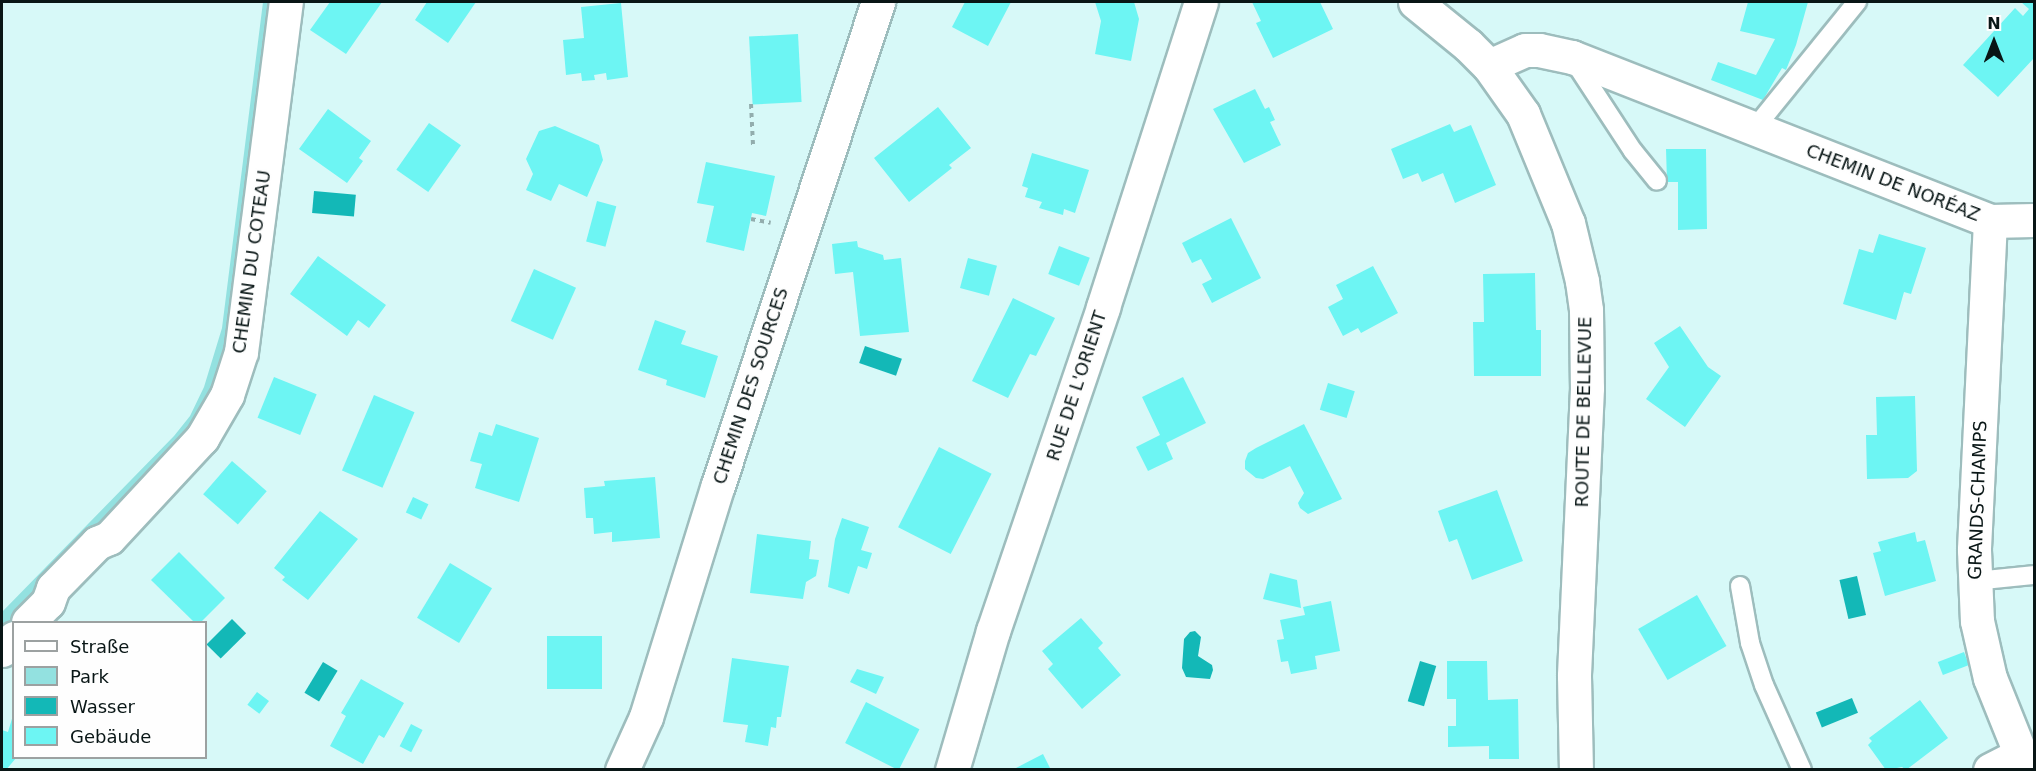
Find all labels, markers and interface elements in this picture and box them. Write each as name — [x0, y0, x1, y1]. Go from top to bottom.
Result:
north arrow — [1964, 12, 2024, 72]
text: N — [1987, 14, 2001, 33]
street label: CHEMIN DE NORÉAZ — [1803, 140, 1983, 226]
street label: CHEMIN DU COTEAU — [228, 169, 276, 355]
street label: CHEMIN DES SOURCES — [709, 285, 793, 487]
street label: RUE DE L'ORIENT — [1043, 308, 1111, 464]
street label: ROUTE DE BELLEVUE — [1572, 316, 1596, 508]
street label: GRANDS-CHAMPS — [1964, 420, 1992, 580]
legend — [12, 621, 207, 759]
text: Straße — [70, 636, 129, 657]
text: Park — [70, 666, 109, 687]
text: Wasser — [70, 696, 135, 717]
text: Gebäude — [70, 726, 151, 747]

